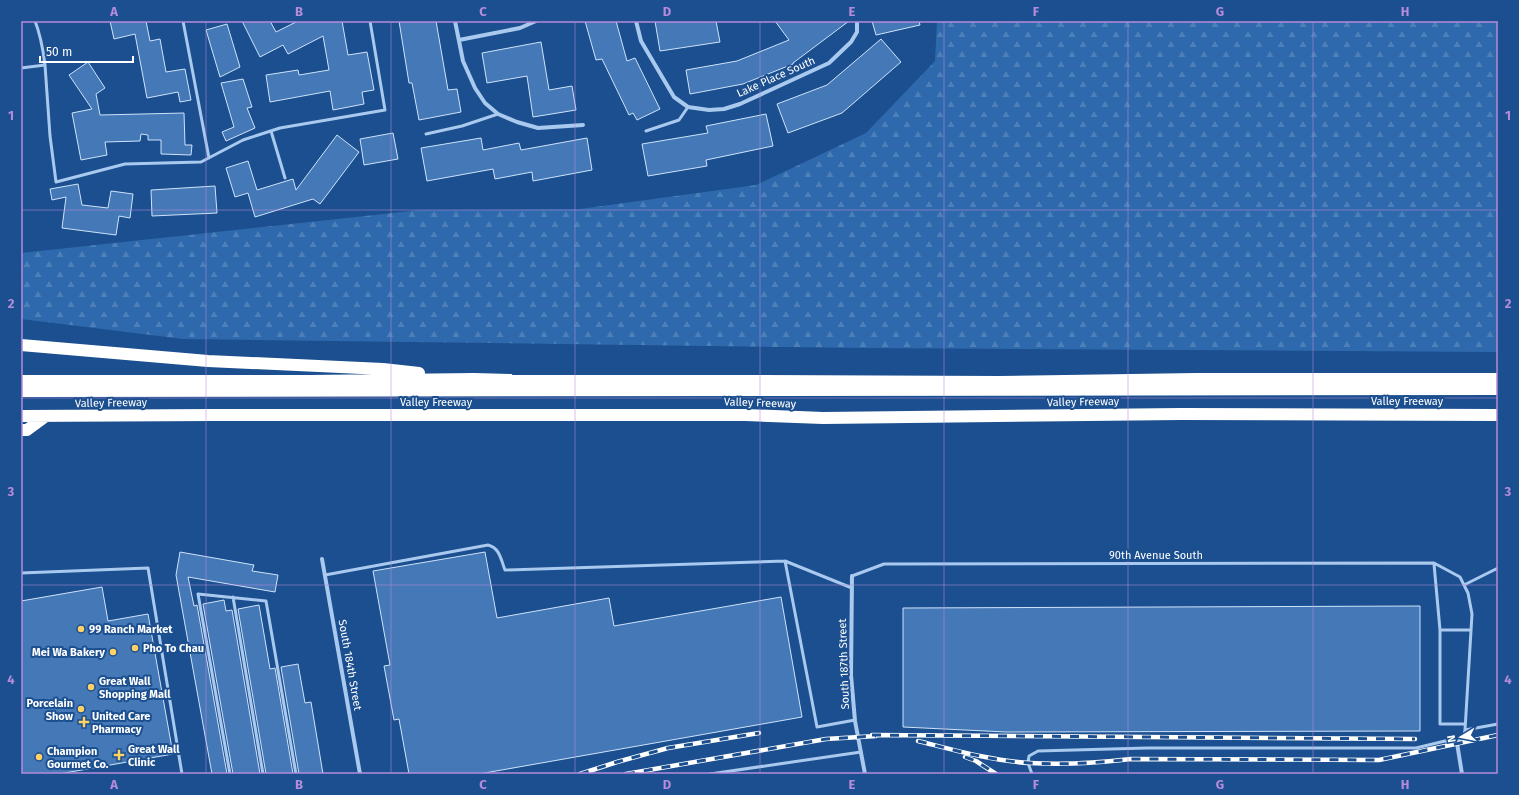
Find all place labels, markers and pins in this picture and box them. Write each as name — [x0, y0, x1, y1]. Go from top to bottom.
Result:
place label: 99 Ranch Market — [89, 623, 173, 636]
marker: 99 Ranch Market — [76, 624, 86, 634]
place label: Pho To Chau — [143, 642, 204, 655]
marker: Pho To Chau — [130, 643, 140, 653]
place label: Mei Wa Bakery — [32, 646, 105, 659]
marker: Mei Wa Bakery — [108, 647, 118, 657]
place label: Great Wall Shopping Mall — [99, 675, 171, 701]
marker: Great Wall Shopping Mall — [86, 682, 96, 692]
place label: Porcelain Show — [26, 697, 74, 723]
marker: Porcelain Show — [76, 704, 86, 714]
place label: United Care Pharmacy — [92, 710, 150, 736]
marker: United Care Pharmacy — [79, 717, 89, 727]
place label: Great Wall Clinic — [128, 743, 180, 769]
place label: Champion Gourmet Co. — [47, 745, 109, 771]
marker: Great Wall Clinic — [113, 749, 125, 761]
marker: Champion Gourmet Co. — [34, 752, 44, 762]

